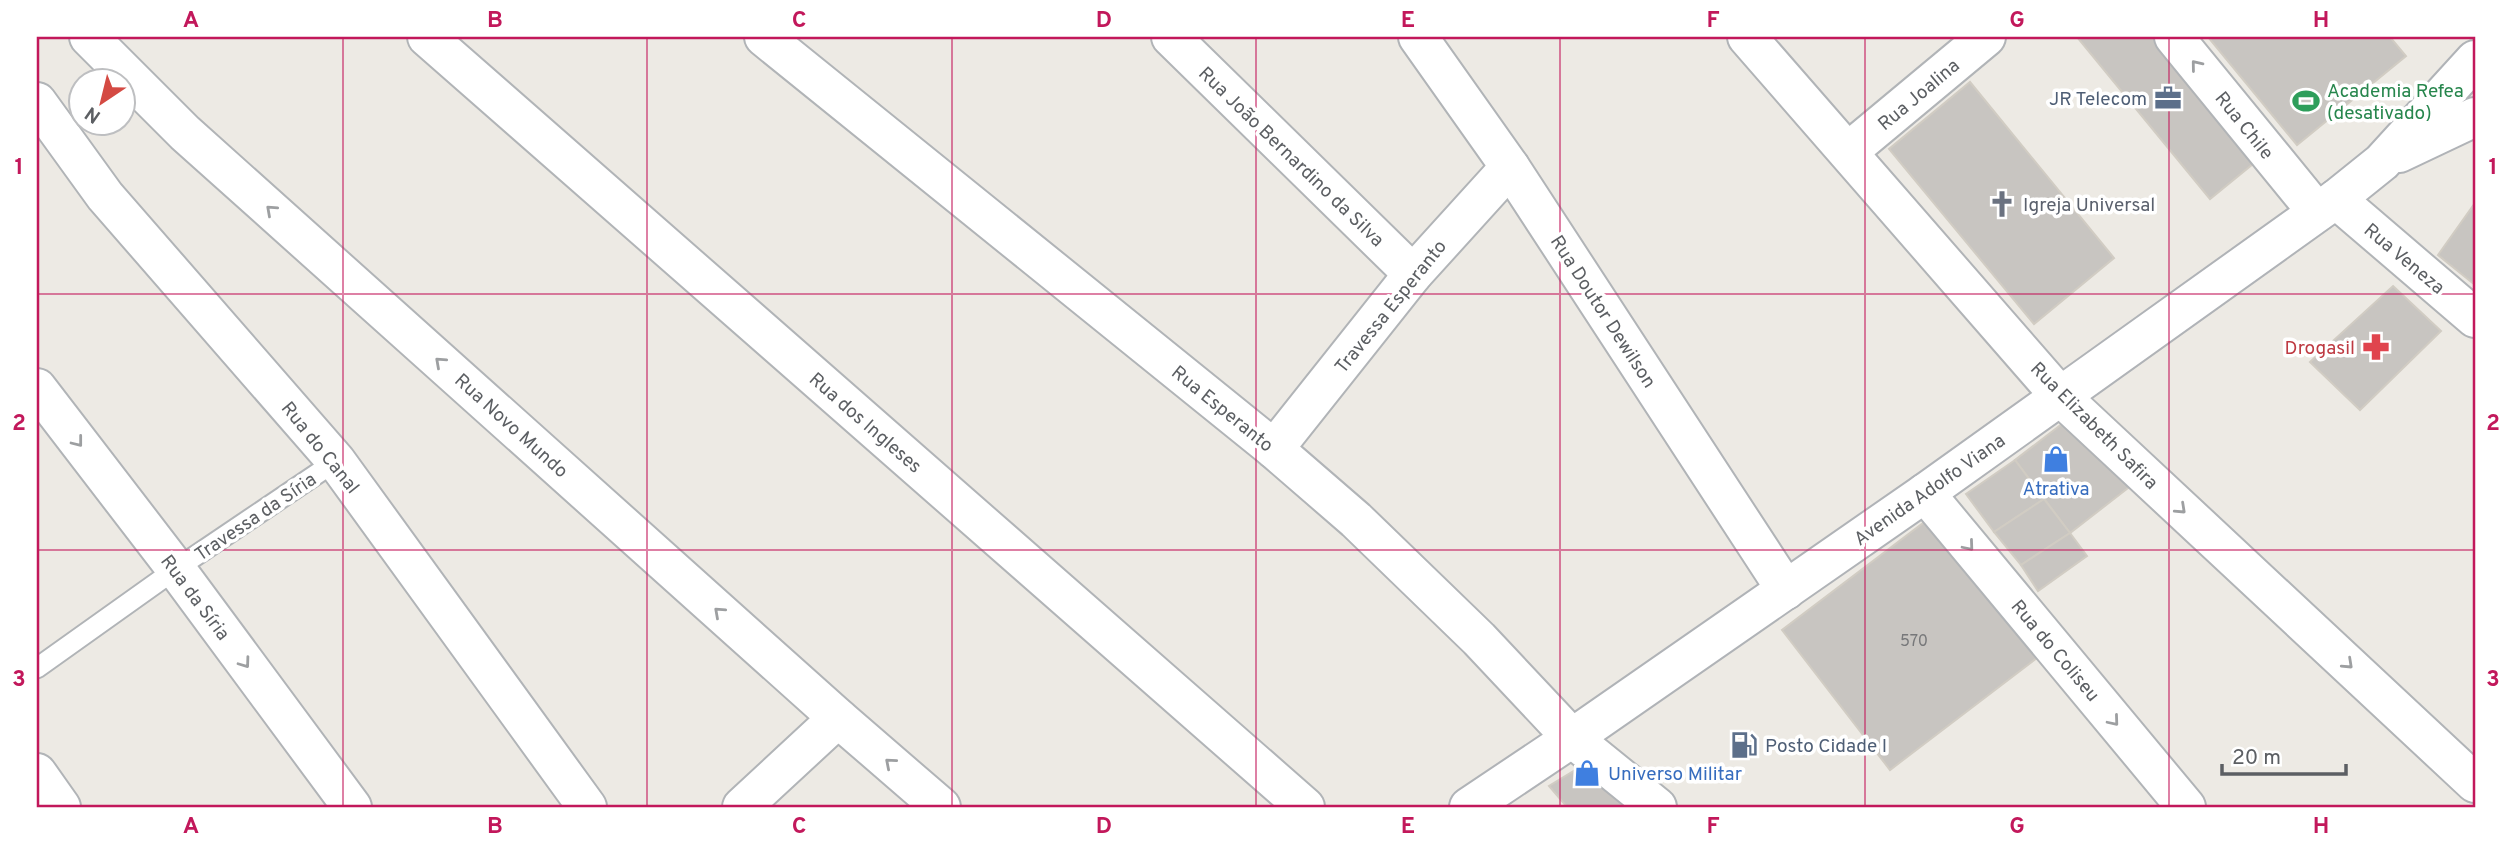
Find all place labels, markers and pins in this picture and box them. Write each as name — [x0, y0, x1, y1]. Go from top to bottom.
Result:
place label: Academia Refea (desativado) — [2327, 80, 2464, 126]
office icon: JR Telecom — [2153, 83, 2183, 113]
sports icon: Academia Refea (desativado) — [2291, 86, 2321, 116]
place label: JR Telecom — [2049, 88, 2147, 112]
church icon: Igreja Universal — [1987, 189, 2017, 219]
place label: Igreja Universal — [2023, 194, 2155, 218]
pharmacy icon: Drogasil — [2361, 332, 2391, 362]
place label: Drogasil — [2285, 337, 2355, 361]
shop icon: Atrativa — [2041, 444, 2071, 474]
place label: Atrativa — [2023, 478, 2089, 502]
fuel station icon: Posto Cidade I — [1729, 730, 1759, 760]
place label: Posto Cidade I — [1765, 735, 1887, 759]
shop icon: Universo Militar — [1572, 758, 1602, 788]
place label: Universo Militar — [1608, 763, 1743, 787]

